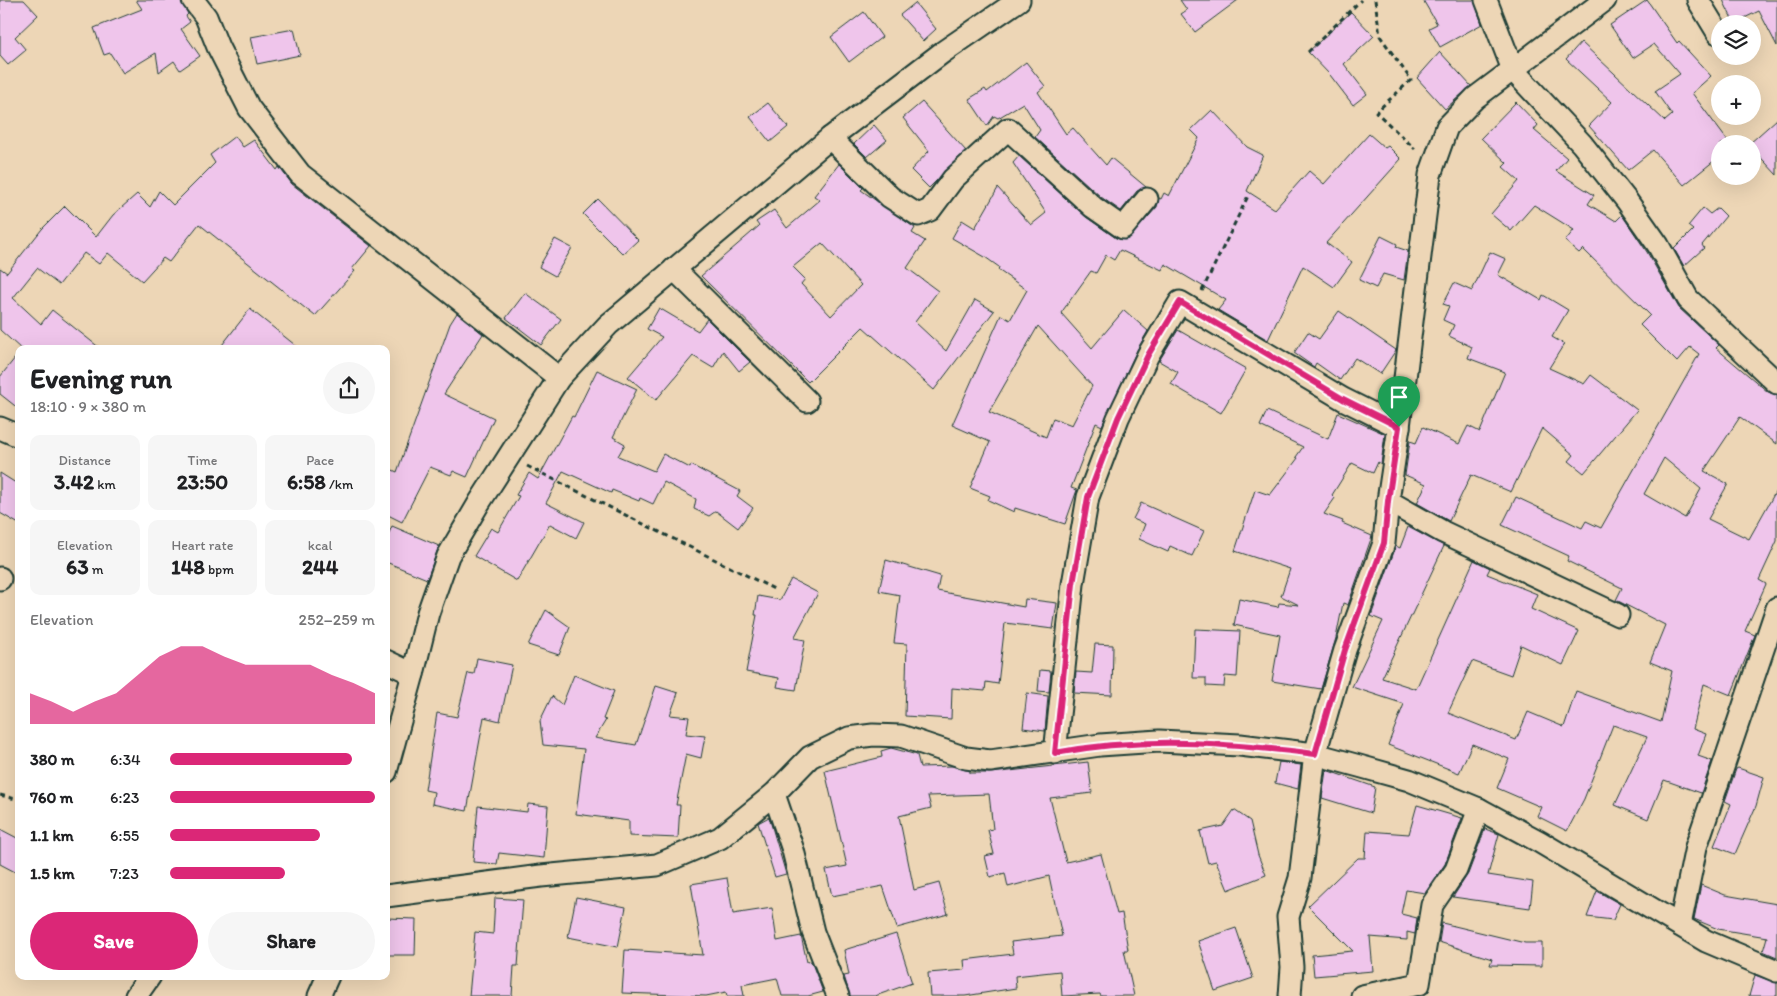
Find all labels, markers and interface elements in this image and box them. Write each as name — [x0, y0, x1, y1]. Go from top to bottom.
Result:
map controls — [1711, 15, 1761, 185]
button: layers — [1711, 15, 1761, 65]
button: + — [1711, 75, 1761, 125]
button: − — [1711, 135, 1761, 185]
text: Evening run — [30, 361, 172, 395]
button: share — [323, 362, 375, 414]
pin — [1378, 376, 1420, 427]
icon: arrive — [1385, 383, 1413, 411]
text: 18:10 · 9 × 380 m — [30, 397, 146, 416]
text: Distance — [59, 452, 111, 469]
text: Time — [188, 452, 217, 469]
text: Pace — [306, 452, 334, 469]
text: 3.42 — [54, 469, 94, 494]
text: 23:50 — [177, 469, 228, 494]
text: 6:58 — [287, 469, 326, 494]
text: km — [94, 476, 116, 493]
text: /km — [326, 476, 353, 493]
text: Elevation — [57, 537, 113, 554]
text: Heart rate — [172, 537, 233, 554]
text: kcal — [308, 537, 333, 554]
text: 63 — [66, 554, 89, 579]
text: 148 — [171, 554, 205, 579]
text: 244 — [302, 554, 338, 579]
text: m — [89, 561, 104, 578]
text: bpm — [205, 561, 234, 578]
text: Elevation — [30, 610, 94, 629]
text: 252–259 m — [299, 610, 375, 629]
text: 380 m — [30, 750, 74, 769]
text: 6:34 — [110, 750, 141, 769]
text: 760 m — [30, 788, 73, 807]
text: 6:23 — [110, 788, 140, 807]
text: 1.1 km — [30, 826, 74, 845]
text: 6:55 — [110, 826, 139, 845]
text: 1.5 km — [30, 864, 75, 883]
text: 7:23 — [110, 864, 139, 883]
button: Save — [30, 912, 198, 970]
button: Share — [208, 912, 375, 970]

